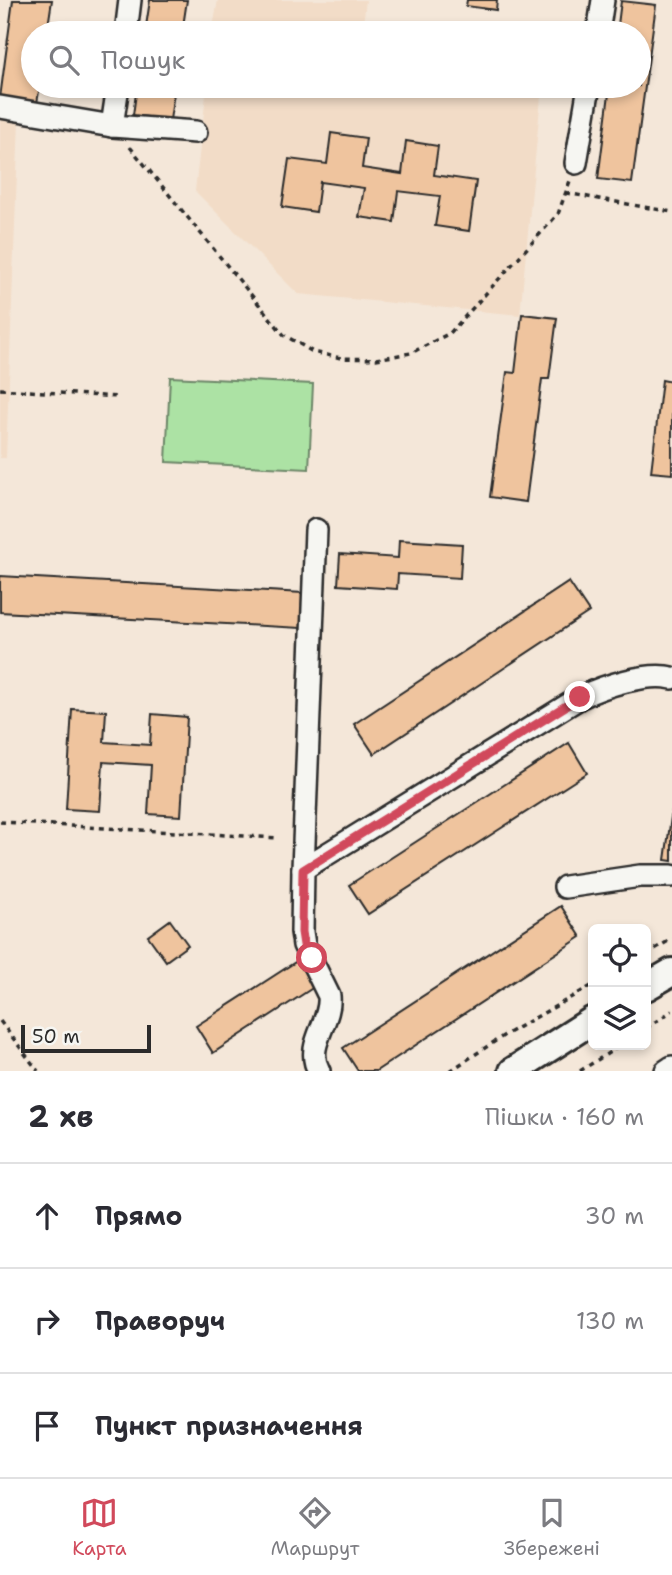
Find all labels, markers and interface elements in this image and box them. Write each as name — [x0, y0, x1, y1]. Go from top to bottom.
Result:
search box — [21, 21, 651, 98]
icon: search — [45, 41, 83, 79]
text: Пошук — [101, 42, 185, 77]
route end — [564, 681, 595, 712]
map controls — [588, 924, 651, 1050]
button: locate — [588, 924, 651, 987]
route start — [296, 942, 327, 973]
button: layers — [588, 987, 651, 1050]
scale bar — [21, 1022, 150, 1054]
text: 50 m — [32, 1024, 80, 1049]
text: 2 хв — [28, 1096, 93, 1137]
text: Пішки · 160 m — [485, 1102, 644, 1132]
icon: ahead — [28, 1197, 66, 1235]
text: Прямо — [95, 1198, 183, 1233]
text: 30 m — [585, 1201, 644, 1231]
icon: right — [28, 1302, 66, 1340]
text: Праворуч — [95, 1303, 225, 1338]
text: 130 m — [576, 1306, 644, 1336]
icon: arrive — [28, 1407, 66, 1445]
text: Пункт призначення — [95, 1408, 363, 1443]
tab: Карта — [72, 1494, 127, 1561]
tab: Маршрут — [271, 1494, 359, 1561]
tab: Збережені — [504, 1494, 600, 1561]

